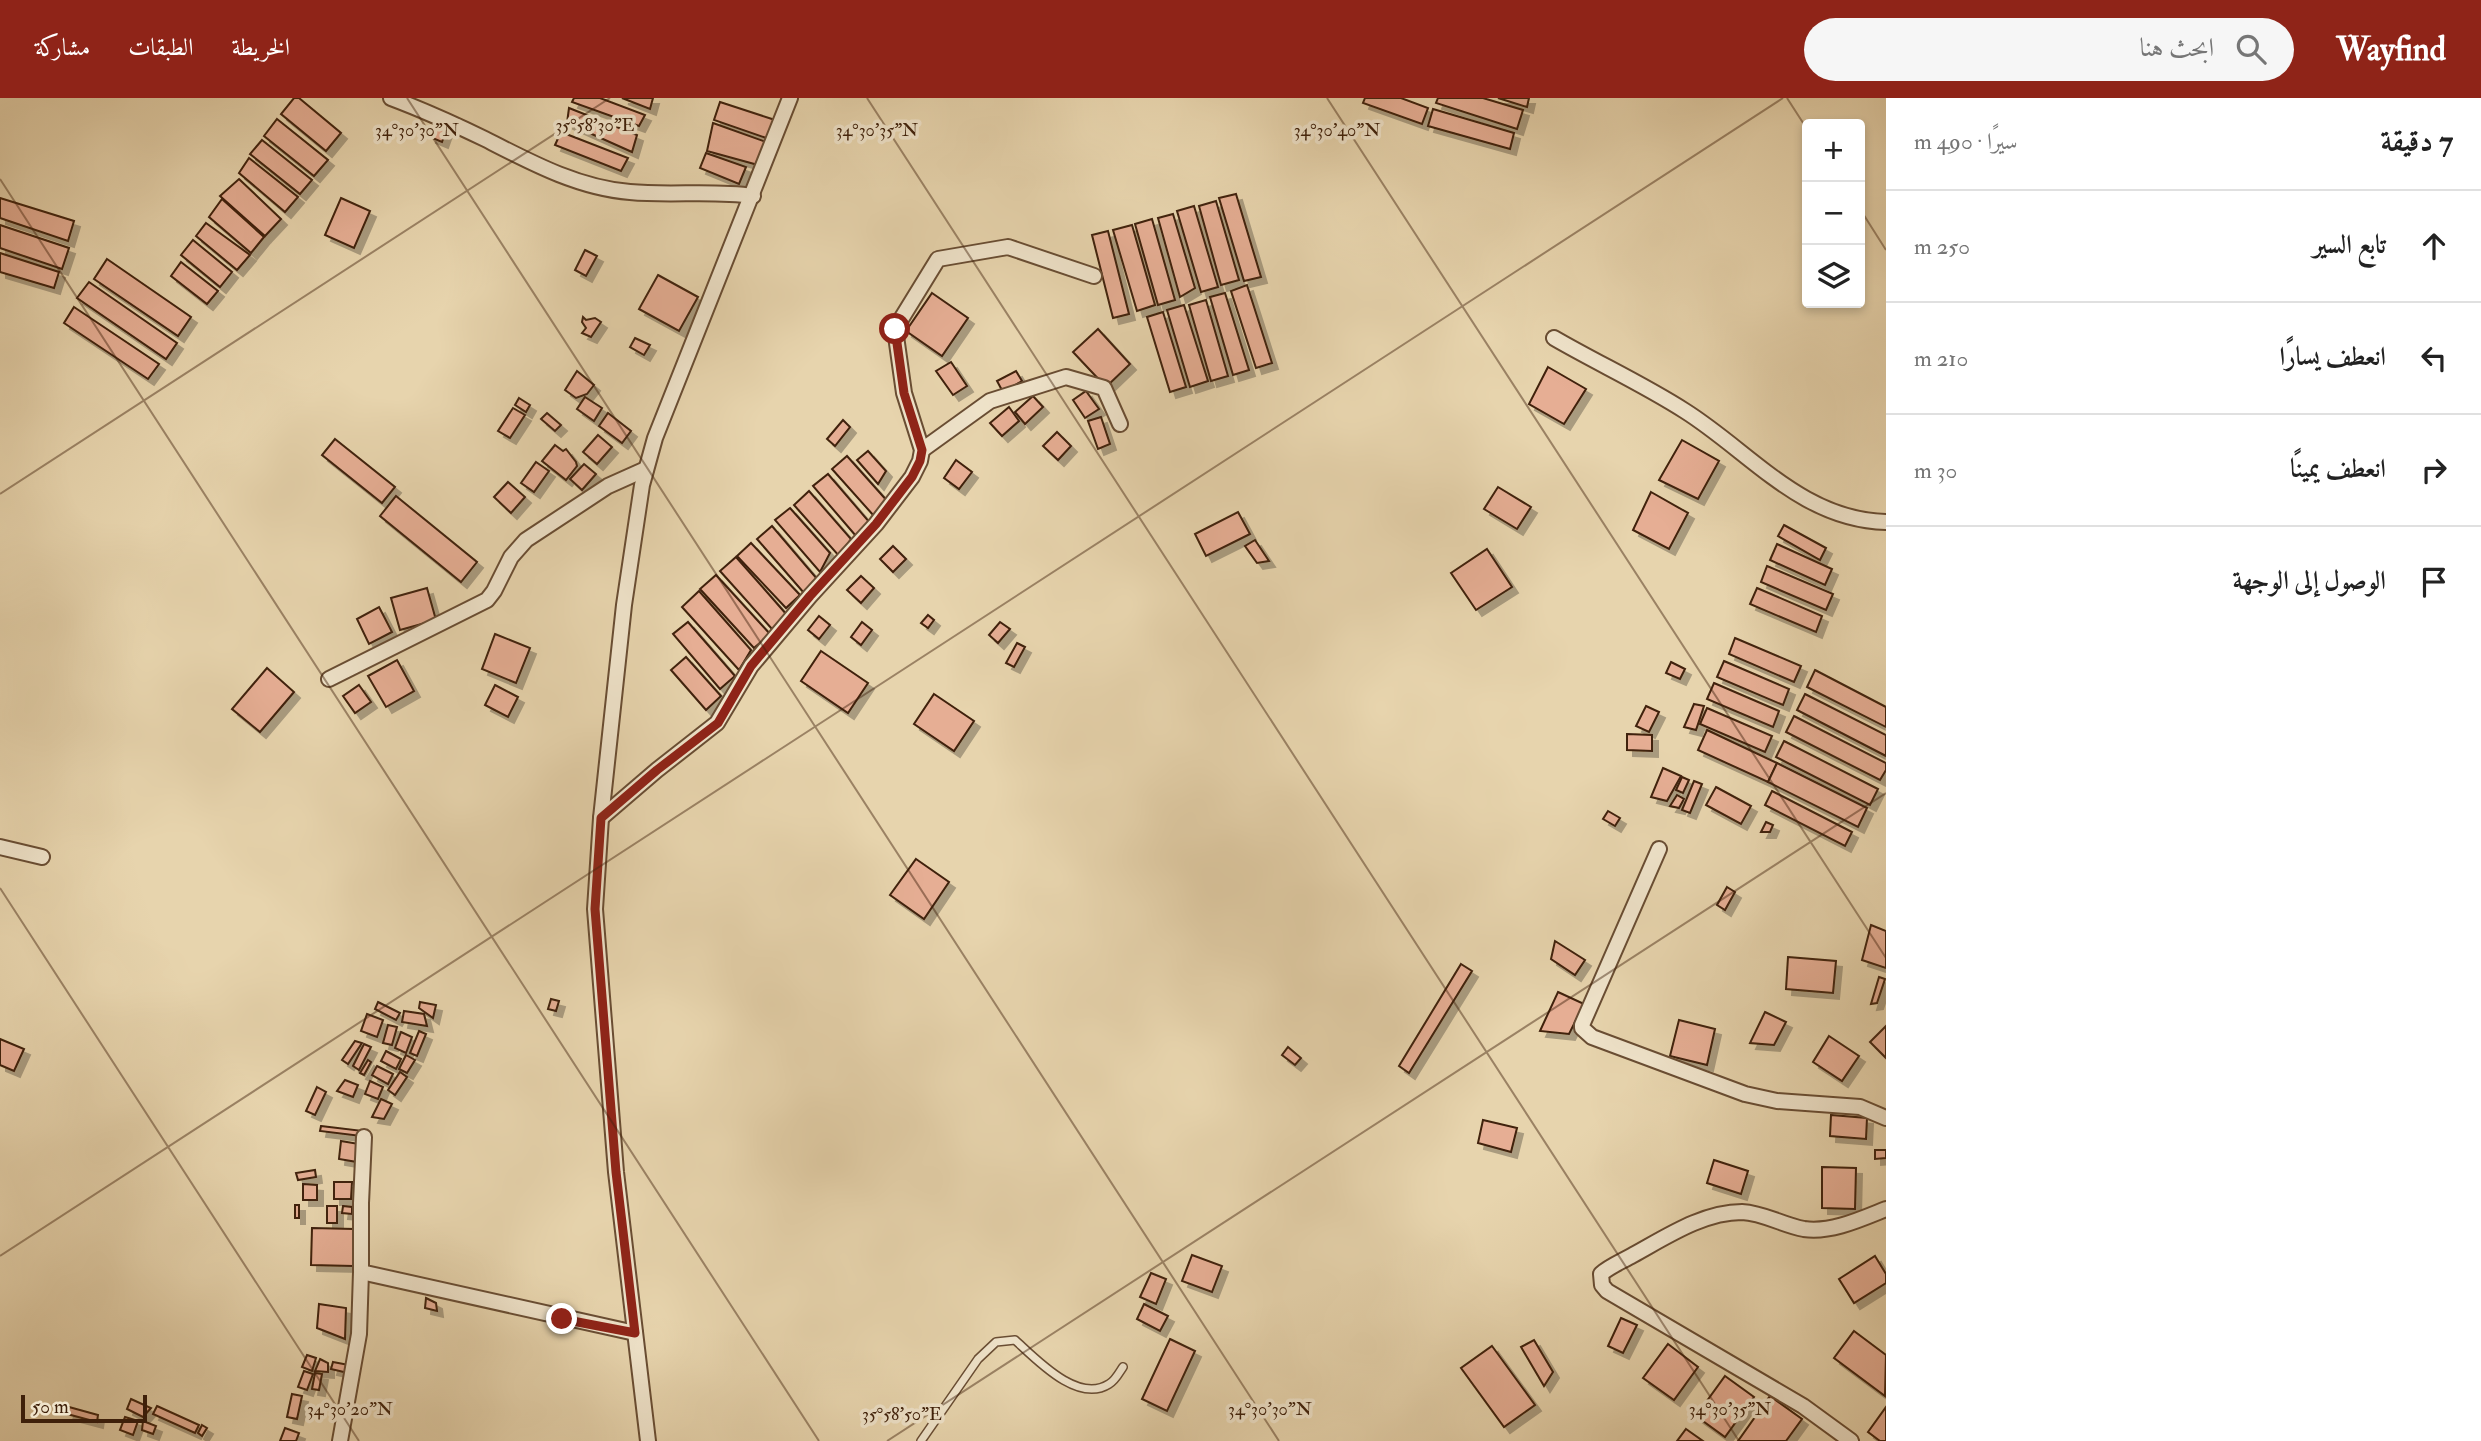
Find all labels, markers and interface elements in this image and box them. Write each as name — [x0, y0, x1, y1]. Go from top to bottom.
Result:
search box — [1804, 18, 2294, 81]
text: Wayfind — [2336, 29, 2446, 70]
icon: search — [2232, 30, 2270, 68]
text: مشاركة — [35, 32, 90, 63]
text: الطبقات — [128, 32, 194, 63]
text: الخريطة — [232, 32, 290, 63]
text: ابحث هنا — [2139, 32, 2214, 64]
text: 35°58'30"E — [555, 114, 635, 137]
text: 34°30'30"N — [375, 119, 459, 142]
text: 34°30'35"N — [836, 119, 918, 142]
text: 34°30'40"N — [1294, 119, 1380, 142]
map controls — [1802, 119, 1865, 308]
button: + — [1802, 119, 1865, 182]
text: 7 دقيقة — [2381, 123, 2453, 160]
text: سيرًا · 490 m — [1914, 127, 2018, 156]
button: − — [1802, 182, 1865, 245]
icon: ahead — [2415, 227, 2453, 265]
text: تابع السير — [2313, 229, 2386, 261]
text: 250 m — [1914, 232, 1970, 261]
button: layers — [1802, 245, 1865, 308]
route start — [879, 313, 910, 344]
icon: left — [2415, 339, 2453, 377]
text: انعطف يسارًا — [2280, 341, 2386, 373]
text: 210 m — [1914, 344, 1968, 373]
icon: right — [2415, 451, 2453, 489]
text: انعطف يمينًا — [2290, 453, 2386, 485]
text: 30 m — [1914, 456, 1957, 485]
icon: arrive — [2415, 563, 2453, 601]
text: الوصول إلى الوجهة — [2233, 565, 2386, 597]
route end — [546, 1303, 577, 1334]
scale bar — [21, 1392, 147, 1424]
text: 50 m — [32, 1395, 69, 1419]
text: 34°30'20"N — [307, 1398, 393, 1421]
text: 34°30'30"N — [1228, 1398, 1312, 1421]
text: 34°30'35"N — [1689, 1398, 1771, 1421]
text: 35°58'50"E — [862, 1403, 942, 1426]

